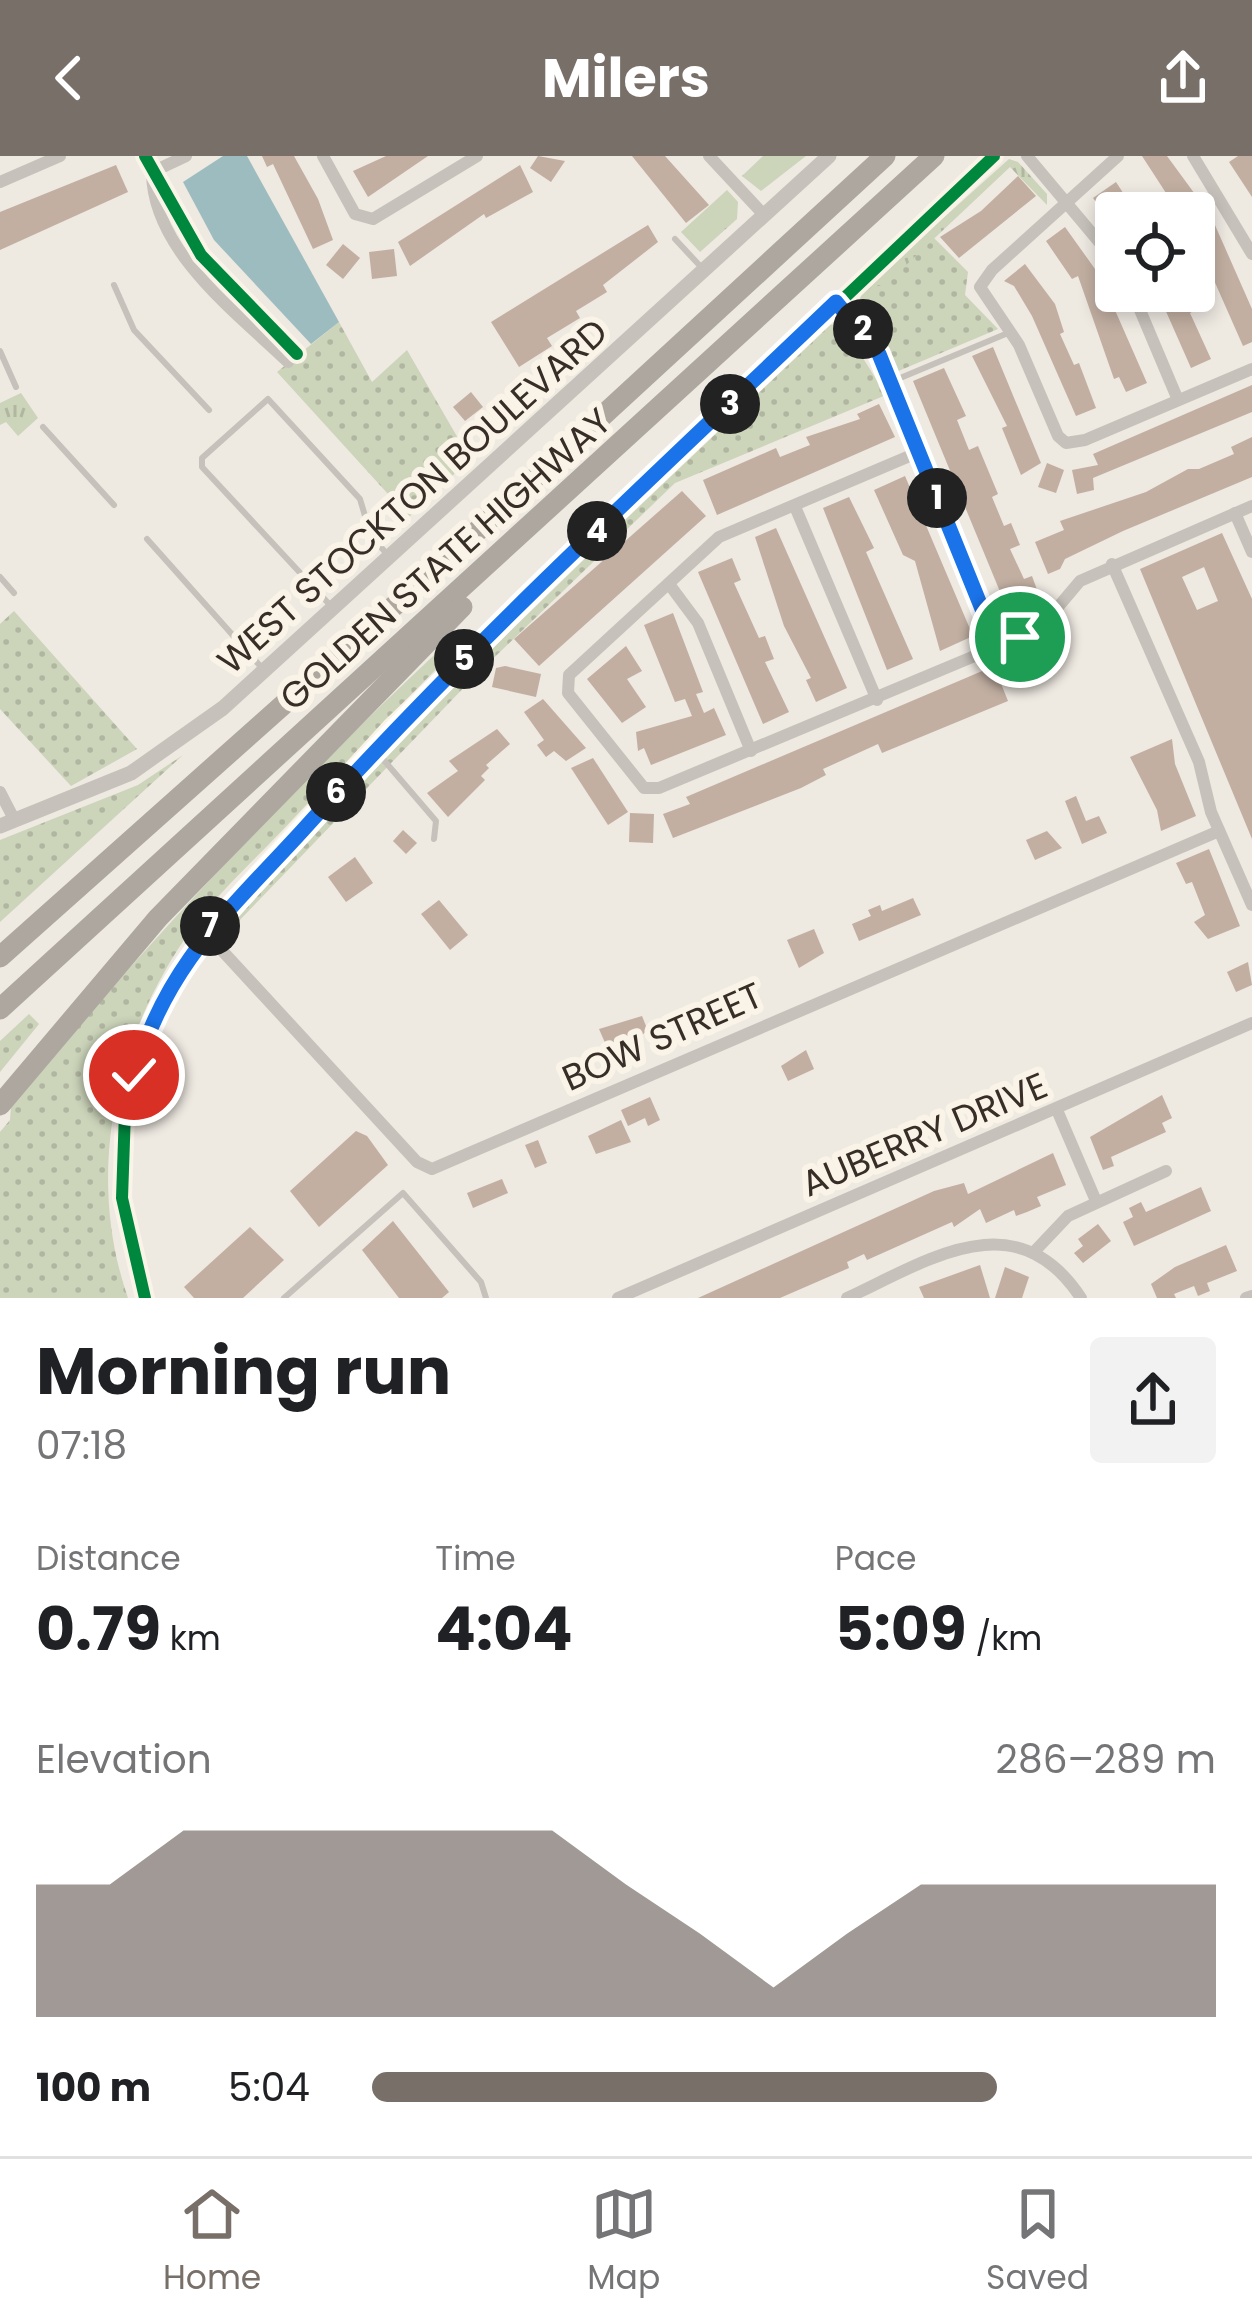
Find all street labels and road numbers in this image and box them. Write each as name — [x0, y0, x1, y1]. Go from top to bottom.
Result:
street label: WEST STOCKTON BOULEVARD — [206, 307, 619, 686]
street label: GOLDEN STATE HIGHWAY — [268, 396, 622, 722]
street label: BOW STREET — [554, 970, 770, 1103]
street label: AUBERRY DRIVE — [793, 1060, 1055, 1209]

